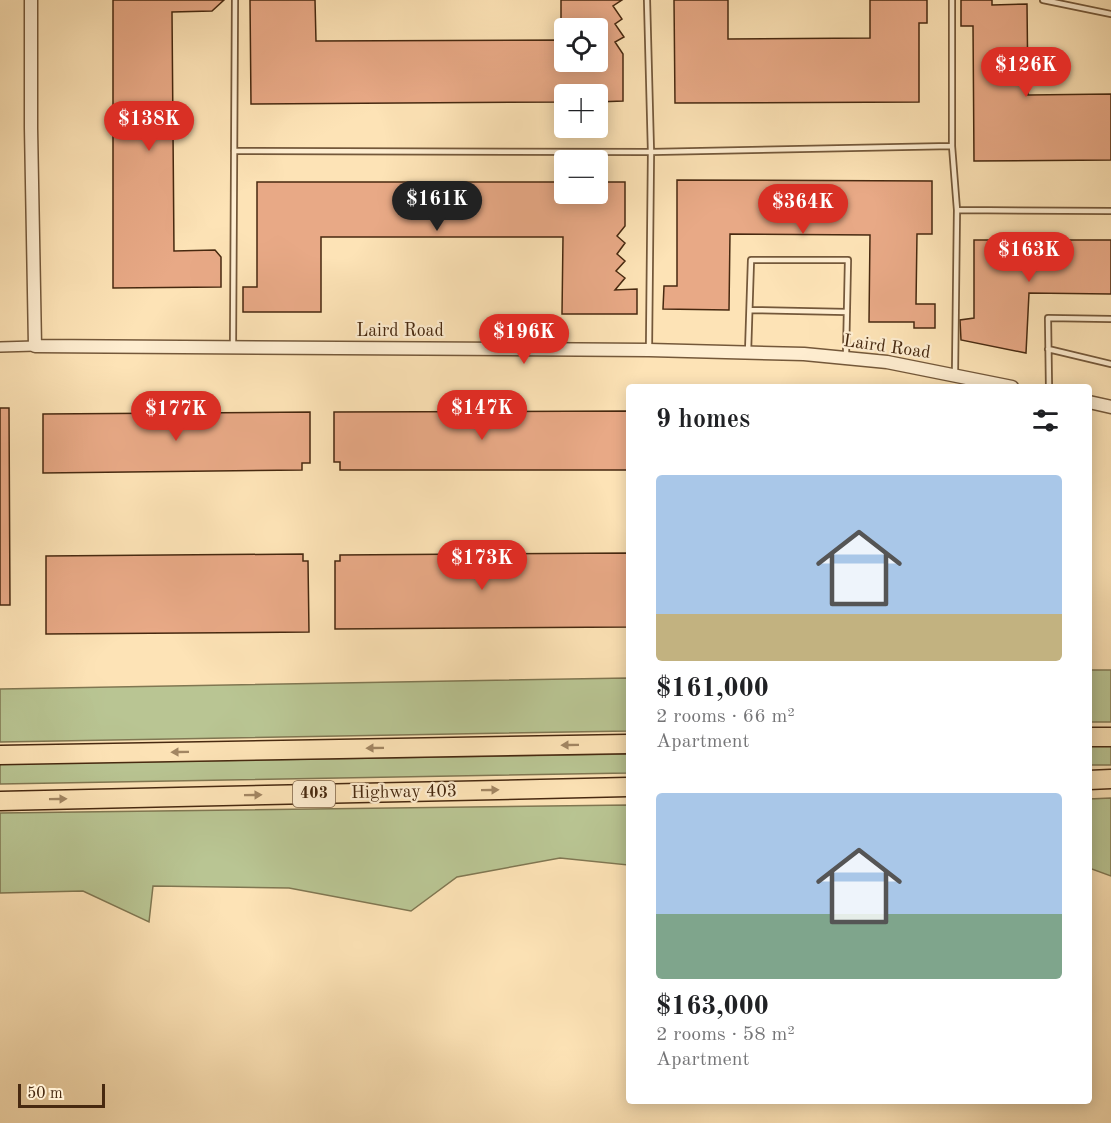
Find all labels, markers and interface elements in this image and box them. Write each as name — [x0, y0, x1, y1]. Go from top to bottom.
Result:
map controls — [554, 18, 608, 204]
button: locate — [554, 18, 608, 72]
pin: $126K — [984, 47, 1068, 98]
text: $126K — [995, 56, 1057, 76]
button: + — [554, 84, 608, 138]
pin: $138K — [107, 101, 191, 152]
text: $138K — [118, 110, 180, 130]
button: − — [554, 150, 608, 204]
pin: $161K — [395, 181, 479, 232]
pin: $364K — [761, 184, 845, 235]
text: $161K — [406, 190, 468, 210]
text: $364K — [772, 193, 834, 213]
pin: $163K — [987, 232, 1071, 283]
text: $163K — [998, 241, 1060, 261]
pin: $196K — [482, 314, 566, 365]
street label: Laird Road — [356, 322, 444, 340]
text: $196K — [493, 323, 555, 343]
street label: Laird Road — [842, 332, 932, 362]
pin: $147K — [440, 390, 524, 441]
pin: $177K — [134, 391, 218, 442]
text: $147K — [451, 399, 513, 419]
text: $177K — [145, 400, 207, 420]
icon: filters — [1029, 404, 1062, 437]
text: 9 homes — [656, 407, 750, 433]
icon: home — [805, 514, 913, 622]
pin: $173K — [440, 540, 524, 591]
text: $173K — [451, 549, 513, 569]
text: $161,000 — [656, 676, 769, 702]
text: 2 rooms · 66 m² — [656, 707, 795, 727]
text: Apartment — [656, 732, 750, 752]
one-way arrow — [561, 740, 580, 750]
one-way arrow — [366, 744, 385, 753]
one-way arrow — [171, 747, 190, 757]
road number: 403 — [293, 781, 335, 807]
street label: Highway 403 — [351, 782, 457, 802]
one-way arrow — [481, 785, 500, 795]
one-way arrow — [244, 790, 263, 800]
one-way arrow — [49, 795, 68, 804]
icon: home — [805, 832, 913, 940]
text: $163,000 — [656, 994, 769, 1020]
text: 2 rooms · 58 m² — [656, 1025, 795, 1045]
text: Apartment — [656, 1050, 750, 1070]
scale bar — [18, 1081, 105, 1108]
text: 50 m — [27, 1086, 63, 1102]

